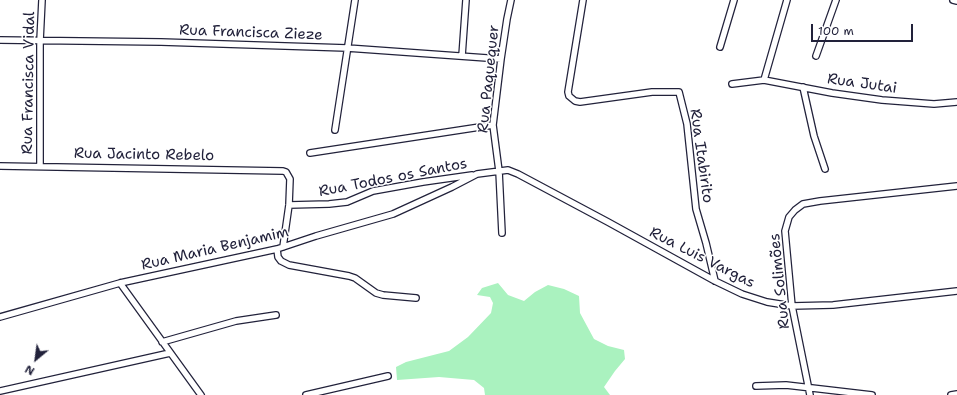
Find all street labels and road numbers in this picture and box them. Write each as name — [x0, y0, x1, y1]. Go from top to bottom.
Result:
street label: Rua Francisca Vidal — [19, 11, 39, 155]
street label: Rua Francisca Zieze — [179, 22, 323, 44]
street label: Rua Paquequer — [474, 24, 504, 134]
street label: Rua Jutai — [826, 70, 898, 98]
street label: Rua Itabirito — [685, 108, 717, 204]
street label: Rua Jacinto Rebelo — [74, 145, 214, 165]
street label: Rua Todos os Santos — [317, 155, 469, 201]
street label: Rua Maria Benjamim — [140, 223, 290, 275]
street label: Rua Luis Vargas — [646, 224, 758, 292]
street label: Rua Solimões — [766, 232, 794, 330]

